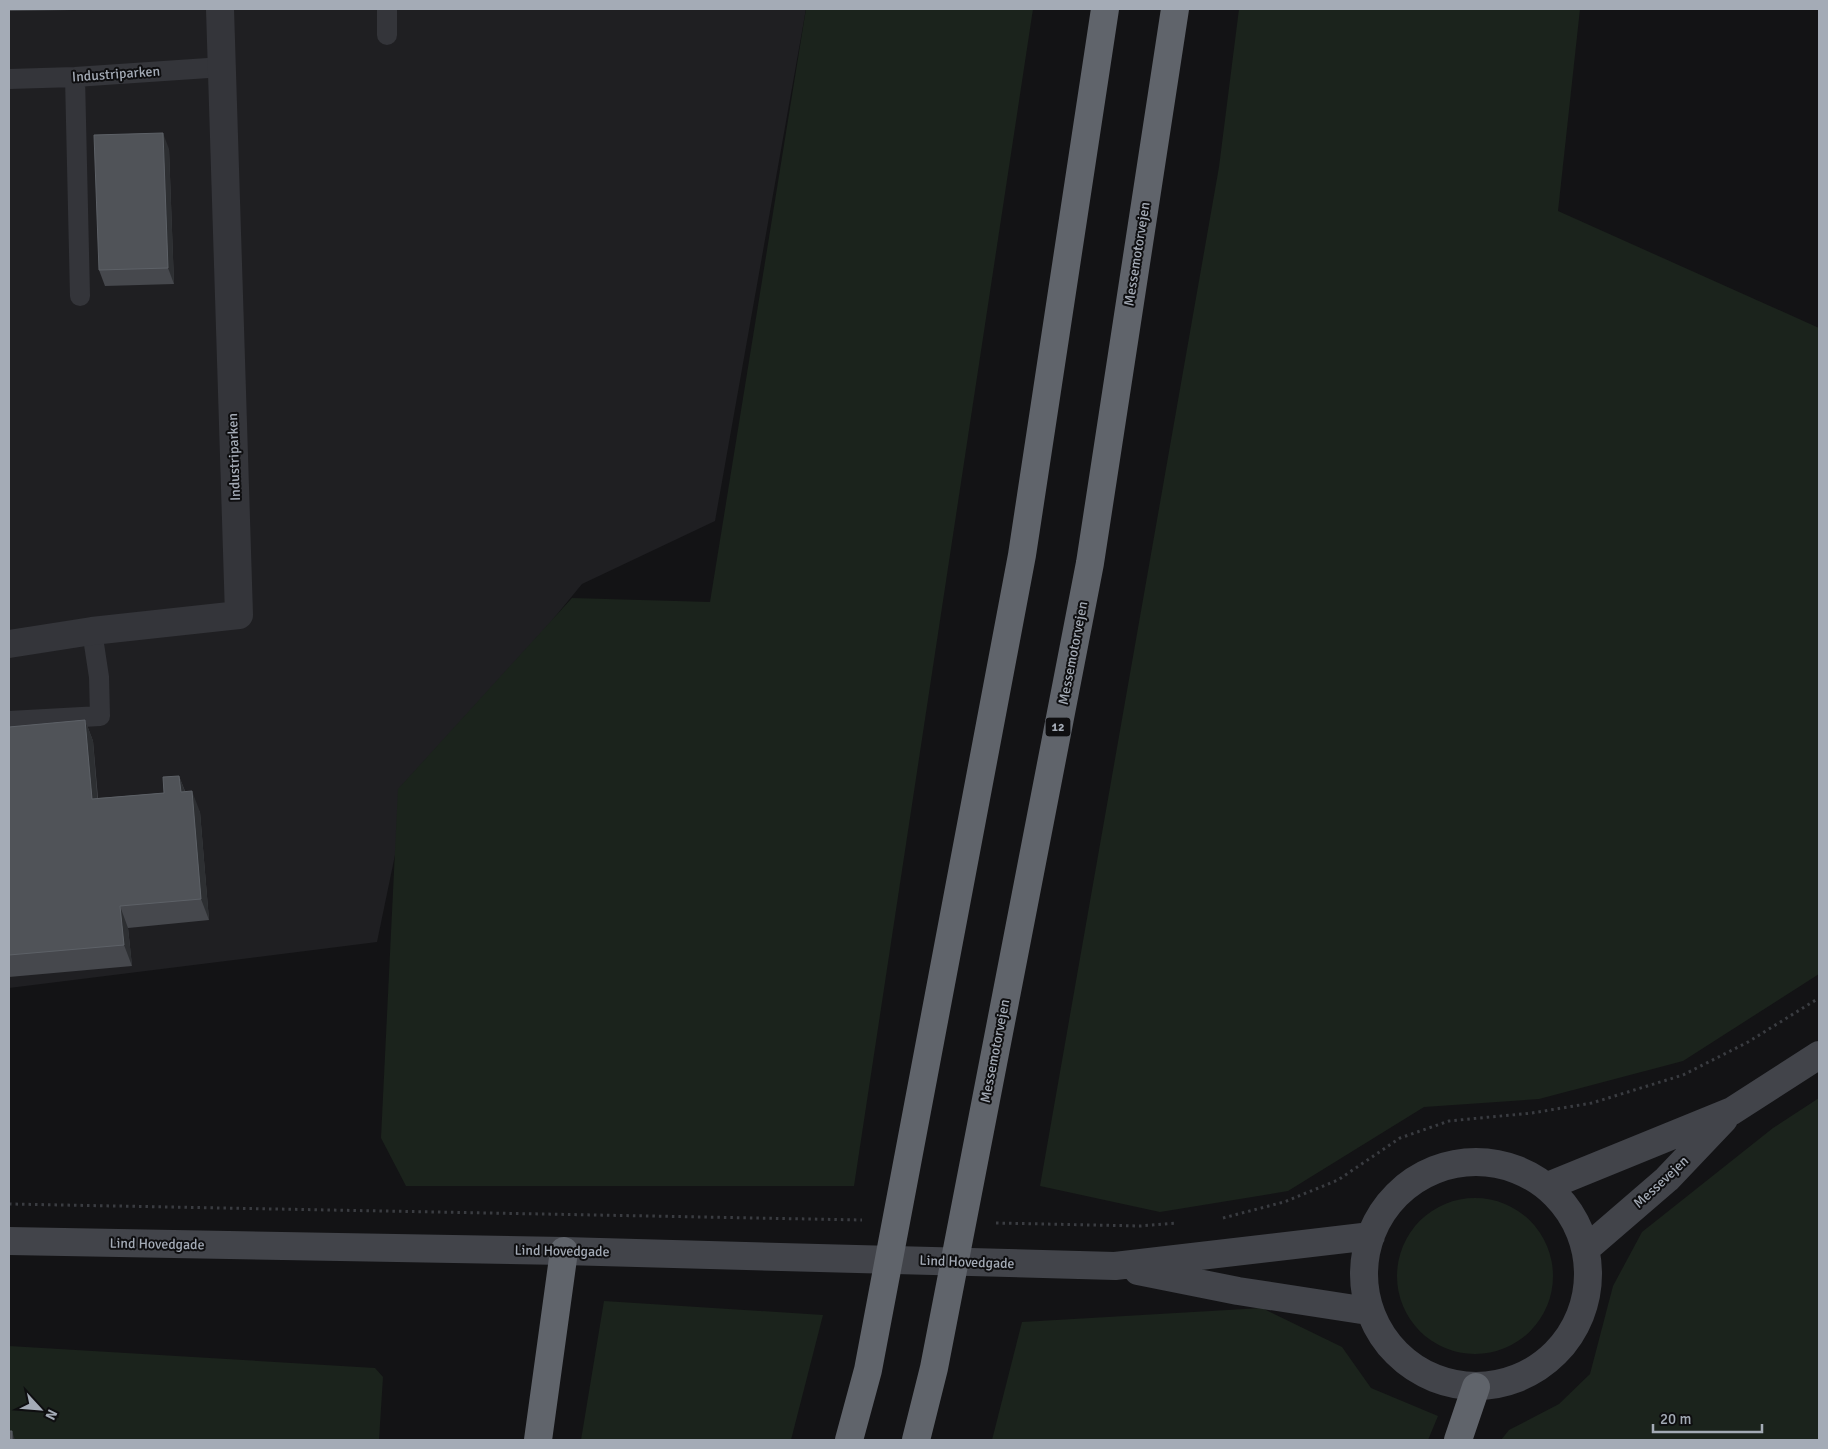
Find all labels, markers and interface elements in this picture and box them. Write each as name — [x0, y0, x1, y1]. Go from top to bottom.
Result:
street label: Industriparken — [71, 62, 161, 86]
street label: Messemotorvejen — [1120, 201, 1154, 307]
street label: Industriparken — [224, 413, 244, 501]
street label: Messemotorvejen — [1055, 600, 1091, 706]
road number: 12 — [1046, 718, 1070, 736]
street label: Messemotorvejen — [977, 998, 1013, 1104]
street label: Messevejen — [1630, 1152, 1692, 1212]
street label: Lind Hovedgade — [109, 1235, 205, 1253]
street label: Lind Hovedgade — [514, 1242, 610, 1260]
street label: Lind Hovedgade — [919, 1252, 1015, 1272]
north arrow — [15, 1384, 65, 1434]
scale bar — [1653, 1402, 1762, 1434]
text: N — [41, 1406, 61, 1423]
text: 20 m — [1660, 1410, 1691, 1428]

